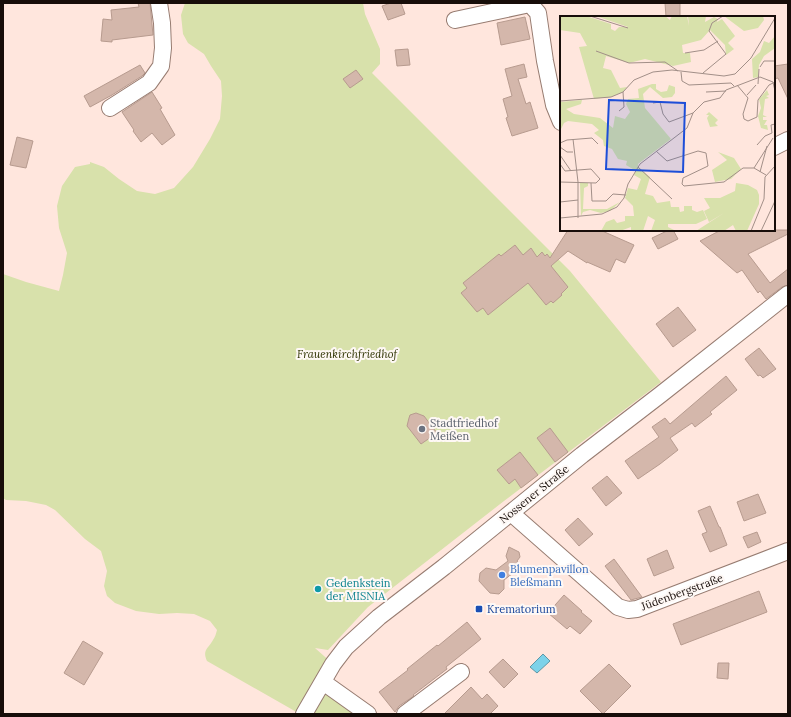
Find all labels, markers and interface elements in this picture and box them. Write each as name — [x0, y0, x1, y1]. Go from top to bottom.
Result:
inset map — [560, 16, 775, 231]
park label: Frauenkirchfriedhof — [297, 347, 398, 361]
place label: Stadtfriedhof Meißen — [430, 416, 499, 443]
marker: Stadtfriedhof Meißen — [417, 424, 427, 434]
street label: Nossener Straße — [496, 462, 572, 526]
place label: Blumenpavillon Bleßmann — [510, 562, 589, 589]
marker: Blumenpavillon Bleßmann — [497, 570, 507, 580]
street label: Jüdenbergstraße — [638, 571, 725, 614]
place label: Gedenkstein der MISNIA — [326, 576, 391, 603]
marker: Gedenkstein der MISNIA — [313, 584, 323, 594]
place label: Krematorium — [487, 602, 556, 616]
marker: Krematorium — [474, 604, 484, 614]

